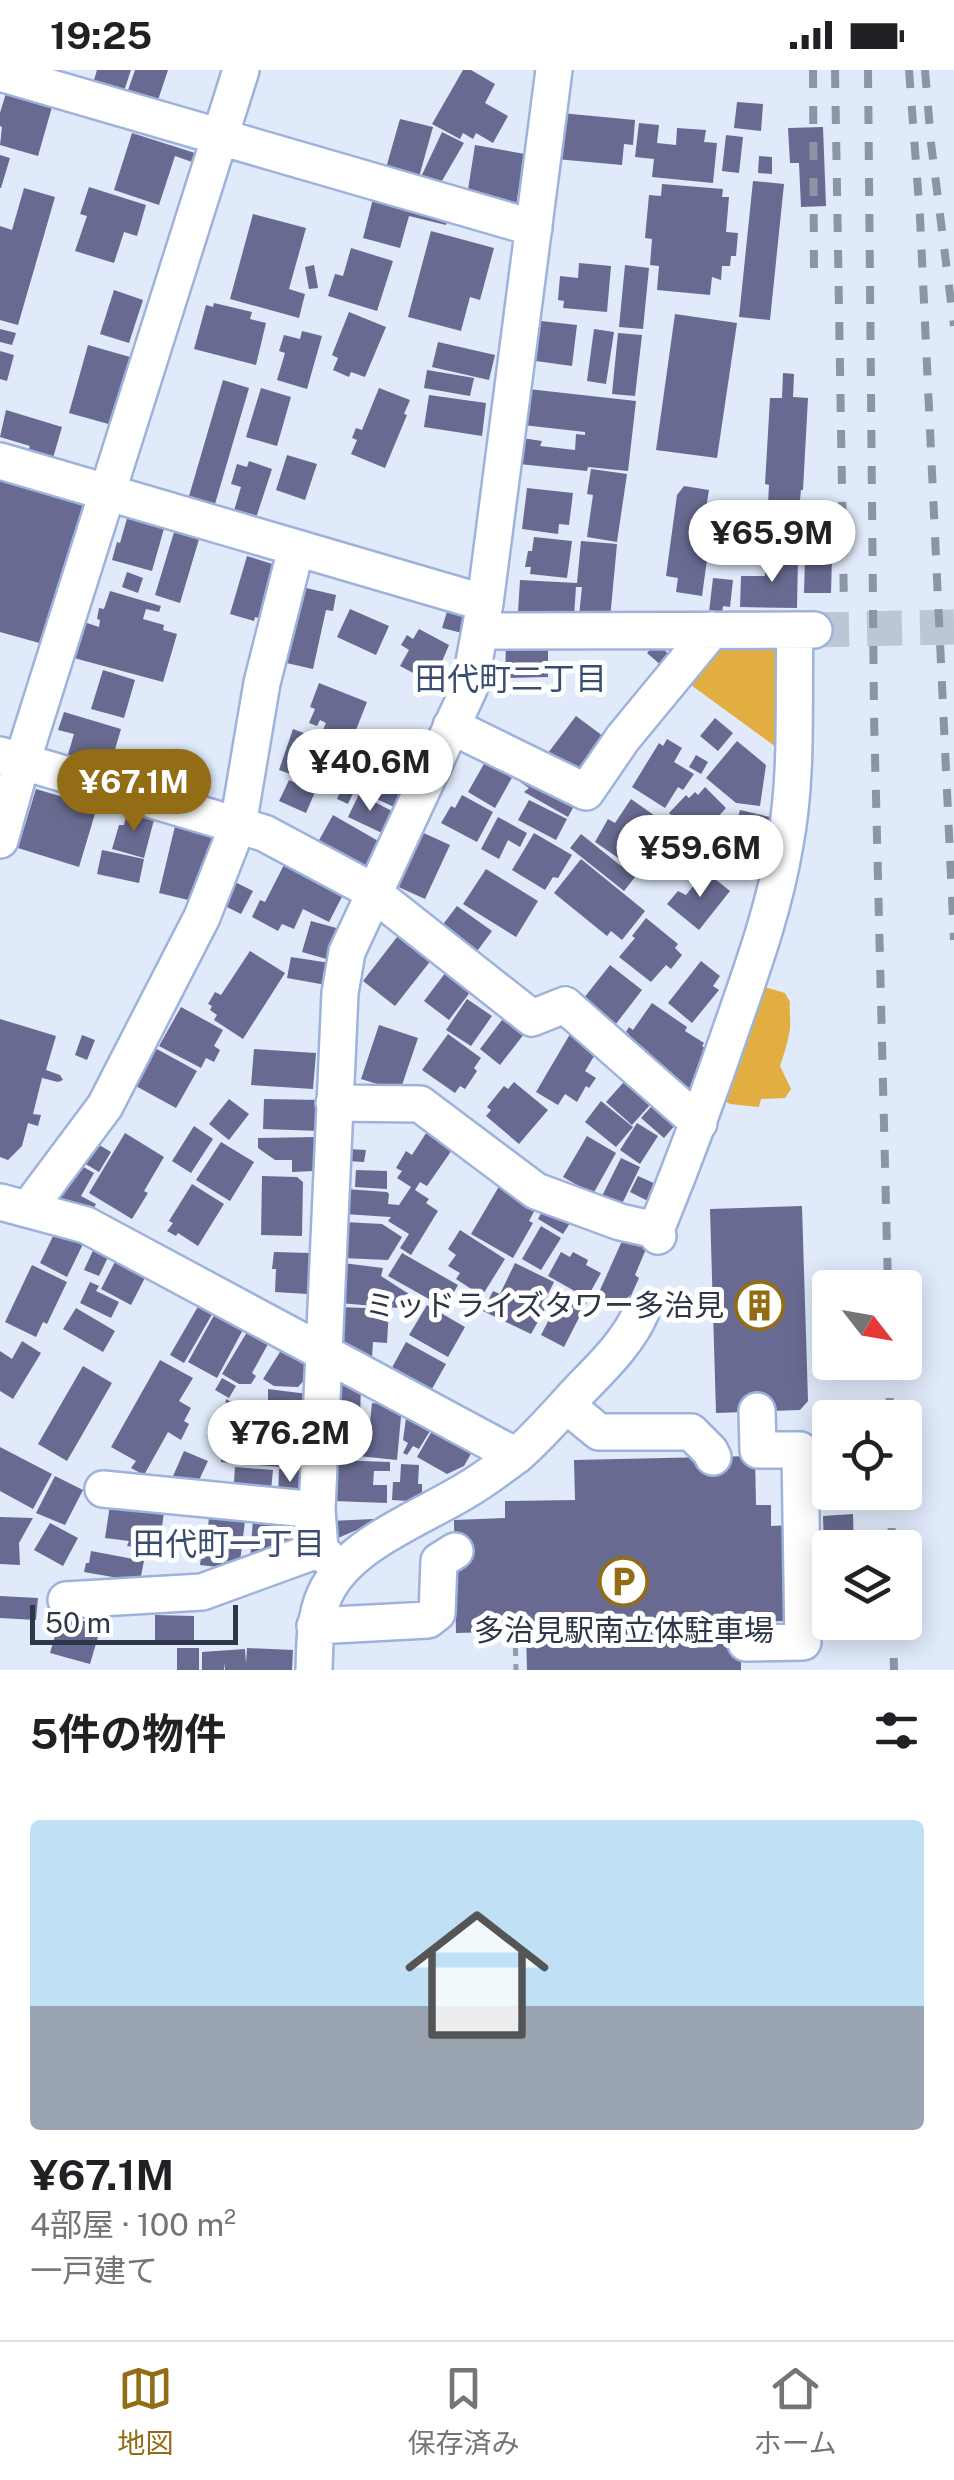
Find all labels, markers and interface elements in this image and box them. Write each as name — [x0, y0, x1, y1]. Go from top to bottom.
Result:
text: 19:25 — [50, 13, 152, 58]
pin: ¥65.9M — [691, 500, 853, 585]
text: ¥65.9M — [711, 514, 833, 551]
district label: 田代町二丁目 — [415, 660, 607, 697]
pin: ¥40.6M — [289, 729, 451, 814]
text: ¥40.6M — [309, 743, 431, 780]
pin: ¥67.1M — [53, 749, 215, 834]
text: ¥67.1M — [79, 763, 189, 800]
pin: ¥59.6M — [619, 815, 781, 900]
text: ¥59.6M — [639, 829, 761, 866]
north arrow — [812, 1270, 922, 1380]
map controls — [812, 1270, 922, 1640]
building icon: ミッドライズタワー多治見 — [733, 1279, 785, 1331]
place label: ミッドライズタワー多治見 — [365, 1287, 724, 1323]
pin: ¥76.2M — [209, 1400, 371, 1485]
button: locate — [812, 1400, 922, 1510]
text: ¥76.2M — [230, 1414, 350, 1451]
district label: 田代町一丁目 — [133, 1525, 325, 1562]
button: layers — [812, 1530, 922, 1640]
parking icon: 多治見駅南立体駐車場 — [598, 1555, 650, 1607]
scale bar — [30, 1600, 238, 1644]
text: 50 m — [45, 1606, 111, 1639]
place label: 多治見駅南立体駐車場 — [474, 1612, 774, 1648]
icon: filters — [869, 1703, 924, 1758]
text: 5件の物件 — [30, 1709, 226, 1758]
icon: home — [387, 1885, 567, 2065]
text: ¥67.1M — [30, 2150, 174, 2199]
text: 4部屋 · 100 m² — [30, 2206, 236, 2243]
text: 一戸建て — [30, 2252, 158, 2289]
tab: 地図 — [117, 2361, 173, 2461]
tab: 保存済み — [407, 2361, 519, 2461]
tab: ホーム — [754, 2361, 837, 2461]

